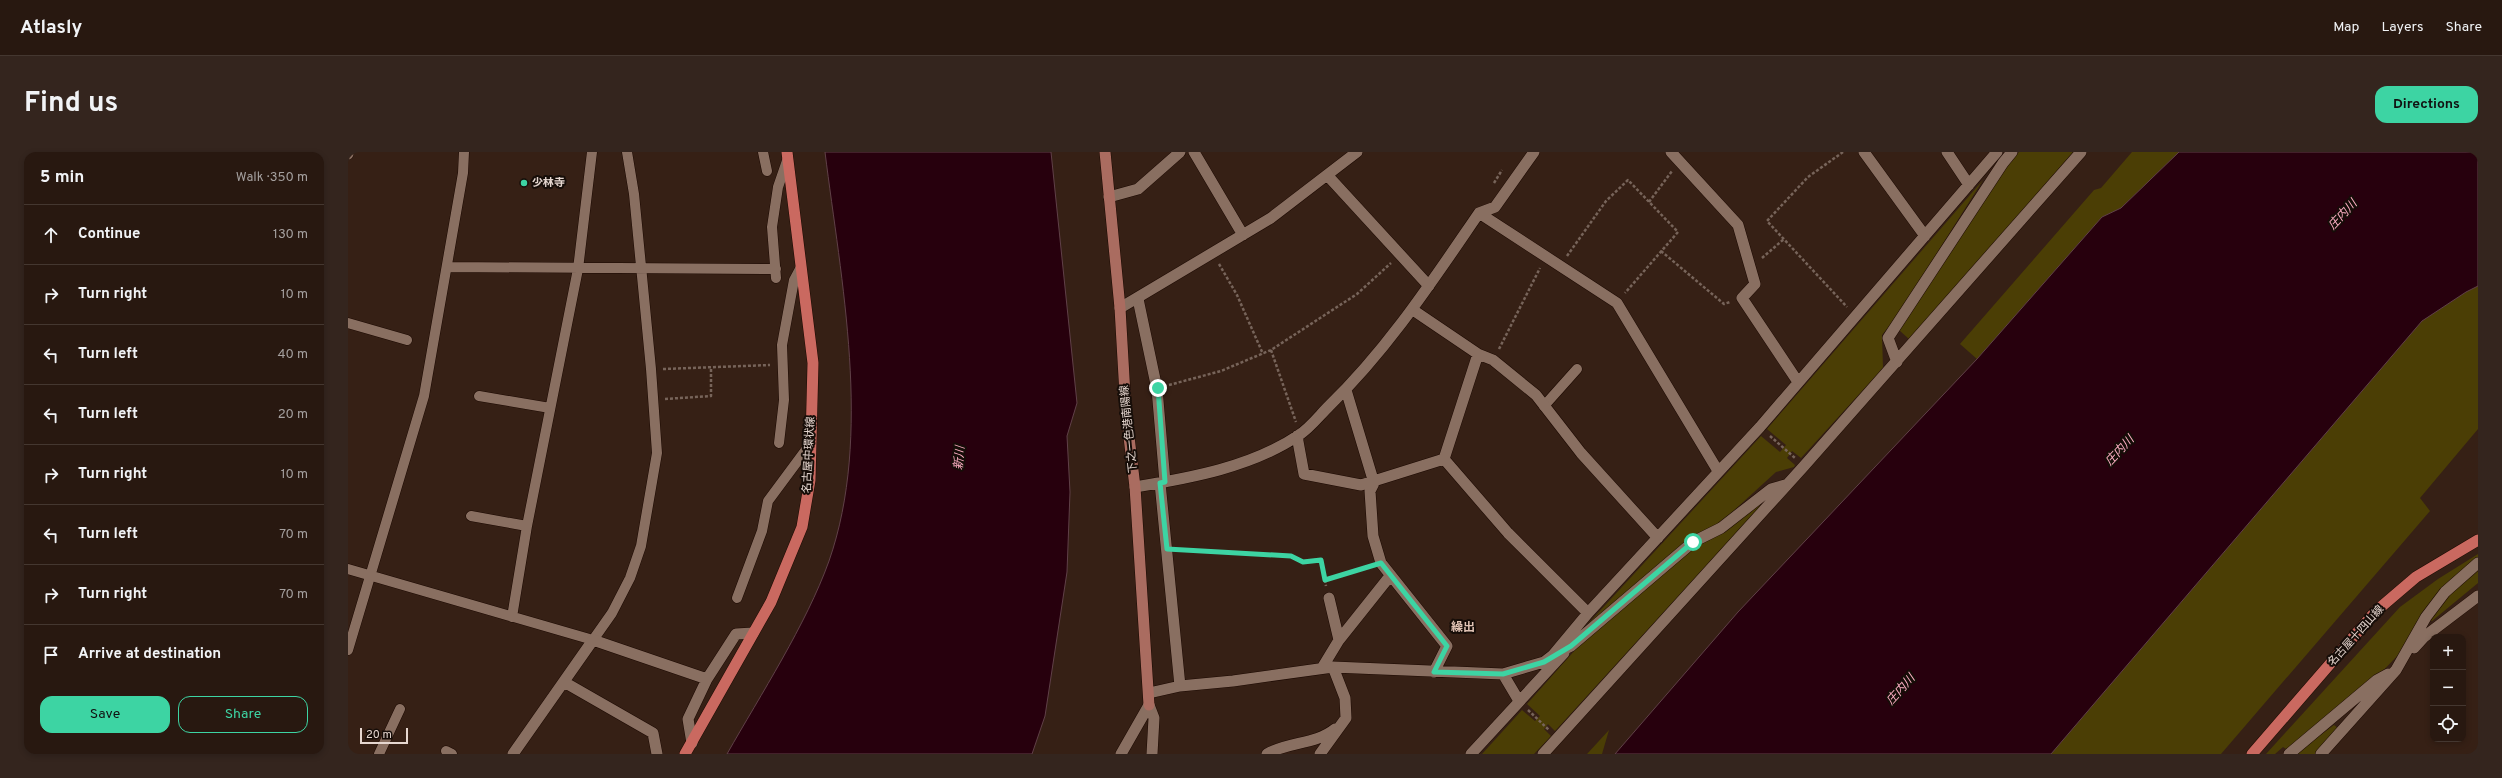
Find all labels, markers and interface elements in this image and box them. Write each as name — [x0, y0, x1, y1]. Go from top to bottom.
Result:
text: Atlasly — [20, 16, 82, 40]
text: Map — [2333, 19, 2359, 36]
text: Layers — [2381, 19, 2423, 36]
text: Share — [2445, 19, 2482, 36]
text: Find us — [24, 86, 118, 122]
button: Directions — [2375, 86, 2478, 123]
text: 5 min — [40, 167, 84, 189]
text: Walk · 350 m — [236, 170, 308, 186]
place label: 少林寺 — [532, 176, 565, 190]
marker: 少林寺 — [519, 178, 529, 188]
water label: 庄内川 — [2325, 195, 2362, 234]
icon: ahead — [40, 224, 62, 246]
text: Continue — [78, 225, 140, 244]
text: 130 m — [273, 227, 308, 243]
icon: right — [40, 284, 62, 306]
text: Turn right — [78, 285, 147, 304]
text: 10 m — [281, 287, 308, 303]
icon: left — [40, 344, 62, 366]
text: Turn left — [78, 345, 138, 364]
text: 40 m — [278, 347, 308, 363]
route end — [1149, 379, 1167, 397]
street label: 下之一色港南陽線 — [1117, 385, 1141, 473]
icon: left — [40, 404, 62, 426]
text: Turn left — [78, 405, 138, 424]
text: 20 m — [278, 407, 308, 423]
street label: 名古屋中環状線 — [800, 416, 818, 494]
water label: 庄内川 — [2102, 431, 2139, 470]
water label: 新川 — [951, 443, 969, 471]
icon: right — [40, 464, 62, 486]
text: Turn right — [78, 465, 147, 484]
text: 10 m — [281, 467, 308, 483]
icon: left — [40, 524, 62, 546]
text: Turn left — [78, 525, 138, 544]
text: 70 m — [279, 527, 308, 543]
route start — [1684, 533, 1702, 551]
icon: right — [40, 584, 62, 606]
text: Turn right — [78, 585, 147, 604]
text: 70 m — [279, 587, 308, 603]
street label: 名古屋十四山線 — [2325, 603, 2387, 669]
district label: 繰出 — [1451, 620, 1475, 636]
map controls — [2430, 634, 2466, 742]
button: + — [2430, 634, 2466, 670]
icon: arrive — [40, 644, 62, 666]
text: Arrive at destination — [78, 645, 221, 664]
water label: 庄内川 — [1883, 670, 1920, 709]
button: − — [2430, 670, 2466, 706]
button: Save — [40, 696, 170, 733]
button: Share — [178, 696, 308, 733]
button: locate — [2430, 706, 2466, 742]
scale bar — [360, 726, 408, 745]
text: 20 m — [366, 728, 392, 742]

